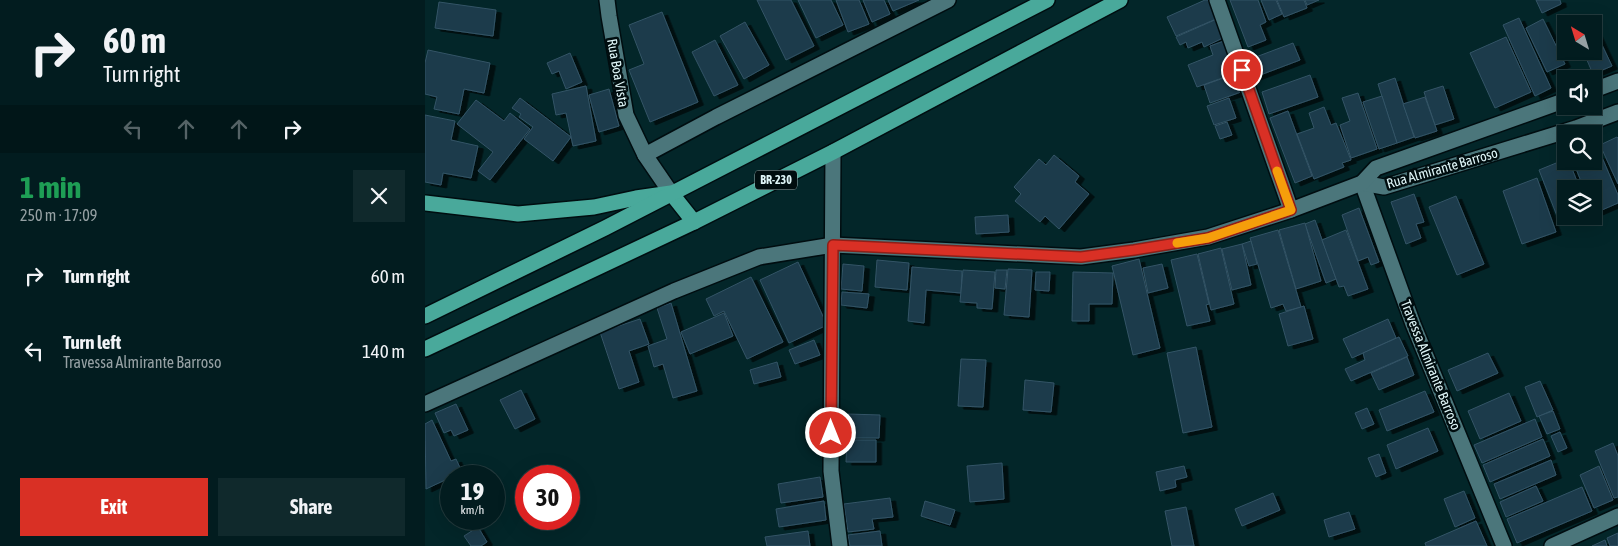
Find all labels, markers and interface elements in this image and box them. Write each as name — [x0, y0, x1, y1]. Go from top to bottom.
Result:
north arrow — [1557, 15, 1603, 60]
map controls — [1557, 15, 1602, 225]
icon: right — [20, 20, 85, 85]
text: 60 m — [103, 20, 166, 60]
street label: Rua Boa Vista — [604, 37, 632, 109]
pin — [1221, 49, 1263, 91]
icon: arrive — [1228, 56, 1256, 84]
text: Turn right — [103, 61, 180, 87]
button: sound — [1557, 70, 1602, 115]
icon: left — [119, 115, 147, 143]
icon: ahead — [172, 115, 200, 143]
icon: ahead — [225, 115, 253, 143]
icon: right — [278, 115, 306, 143]
button: search — [1557, 125, 1602, 170]
street label: Rua Almirante Barroso — [1385, 144, 1499, 192]
text: 1 min — [20, 170, 81, 204]
button: close — [353, 170, 405, 222]
road number: BR-230 — [755, 170, 797, 190]
button: layers — [1557, 180, 1602, 225]
text: 250 m · 17:09 — [20, 206, 97, 224]
icon: right — [20, 262, 48, 290]
text: Turn right — [63, 265, 130, 287]
text: 60 m — [371, 265, 405, 287]
street label: Travessa Almirante Barroso — [1398, 298, 1464, 432]
text: Turn left — [63, 331, 121, 353]
icon: left — [20, 337, 48, 365]
text: 140 m — [362, 340, 405, 362]
text: Travessa Almirante Barroso — [63, 353, 221, 371]
position arrow — [804, 406, 856, 458]
speed limit sign: 30 — [515, 465, 580, 530]
text: 19 — [461, 477, 484, 505]
button: Exit — [20, 478, 208, 536]
button: Share — [218, 478, 405, 536]
text: km/h — [461, 503, 484, 517]

